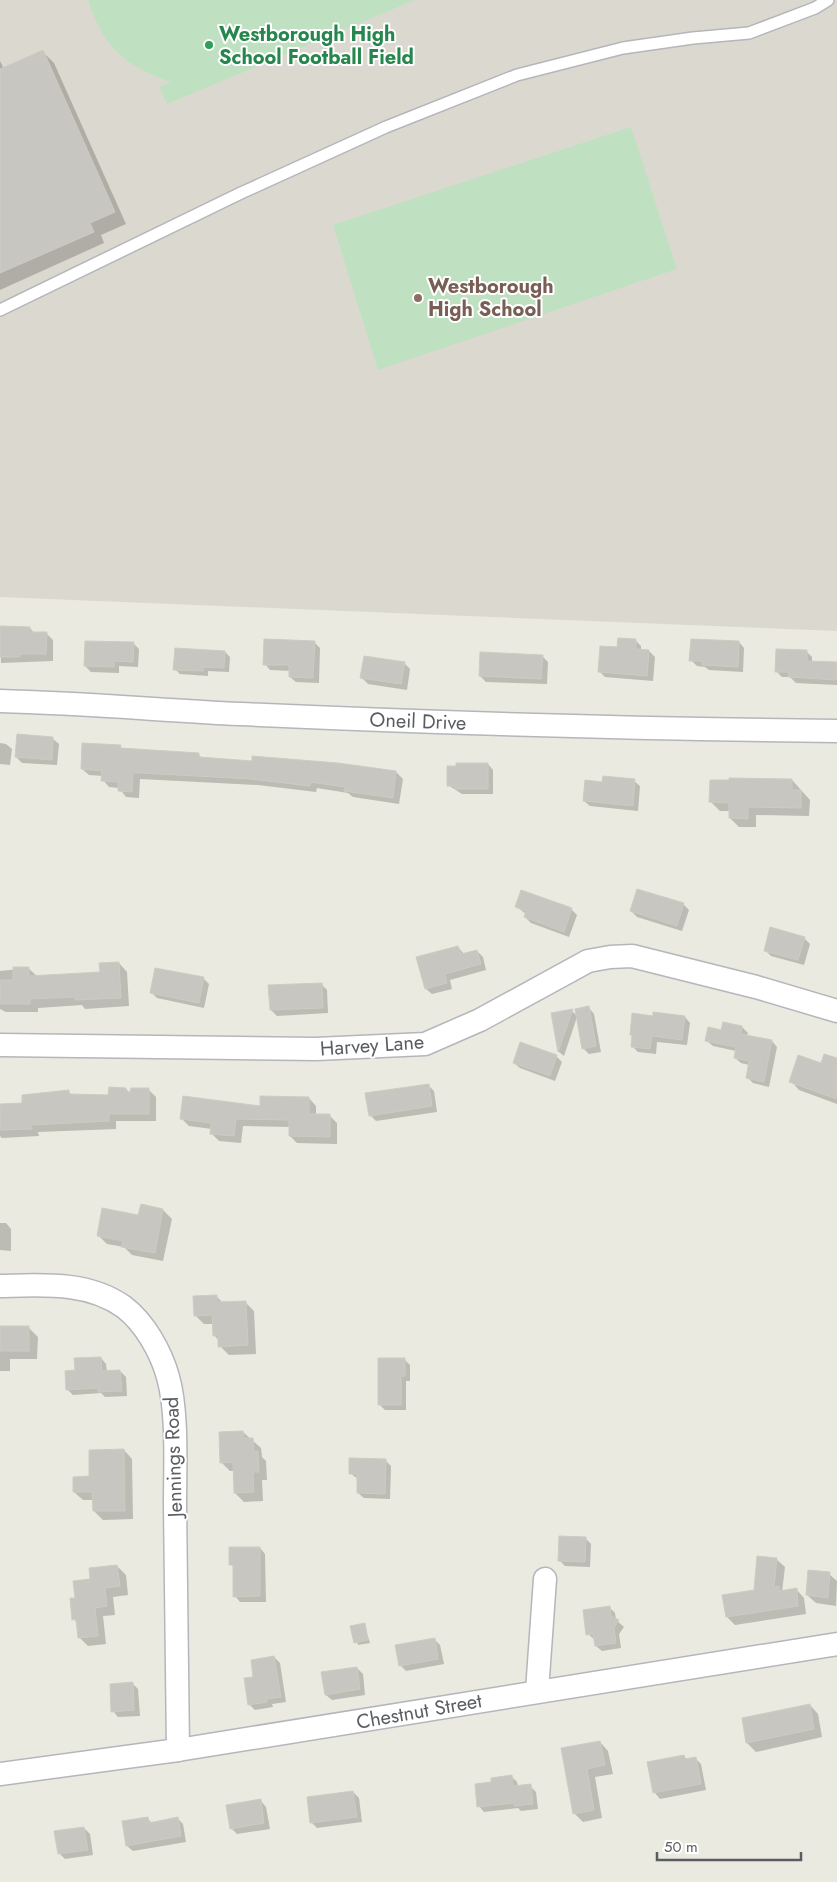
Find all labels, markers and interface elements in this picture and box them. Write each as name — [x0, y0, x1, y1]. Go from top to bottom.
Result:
place label: Westborough High School Football Field — [219, 20, 414, 72]
marker: Westborough High School Football Field — [203, 39, 215, 51]
place label: Westborough High School — [428, 272, 554, 324]
marker: Westborough High School — [412, 292, 424, 304]
street label: Oneil Drive — [369, 705, 467, 738]
street label: Harvey Lane — [319, 1027, 425, 1064]
street label: Jennings Road — [157, 1396, 190, 1521]
street label: Chestnut Street — [354, 1686, 484, 1737]
scale bar — [657, 1830, 801, 1862]
text: 50 m — [664, 1836, 698, 1858]

